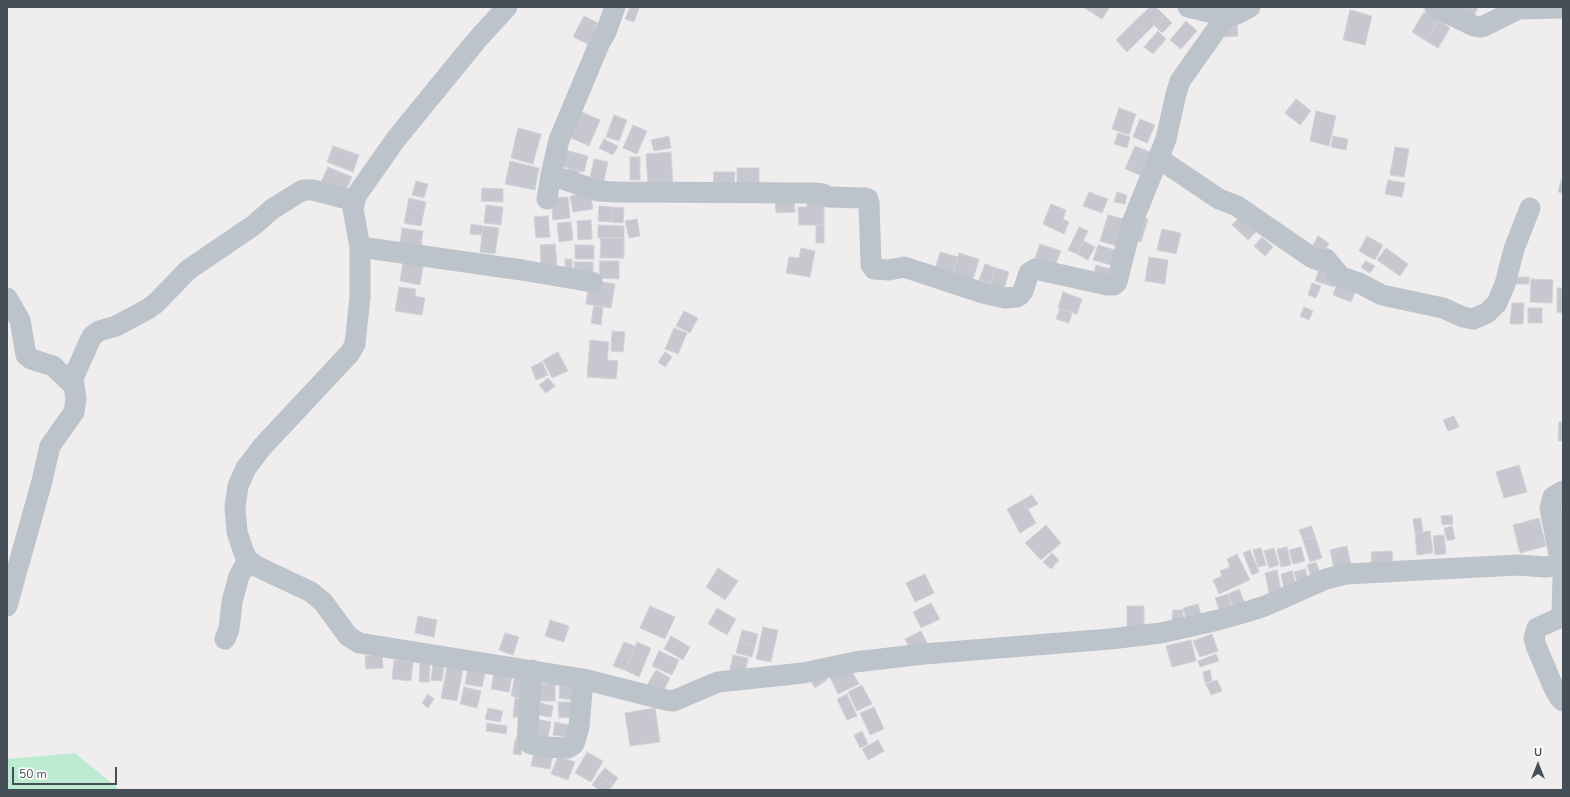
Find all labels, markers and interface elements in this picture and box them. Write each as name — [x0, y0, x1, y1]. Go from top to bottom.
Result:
north arrow — [1518, 745, 1558, 785]
text: U — [1534, 745, 1542, 760]
scale bar — [14, 759, 119, 785]
text: 50 m — [19, 766, 47, 782]

